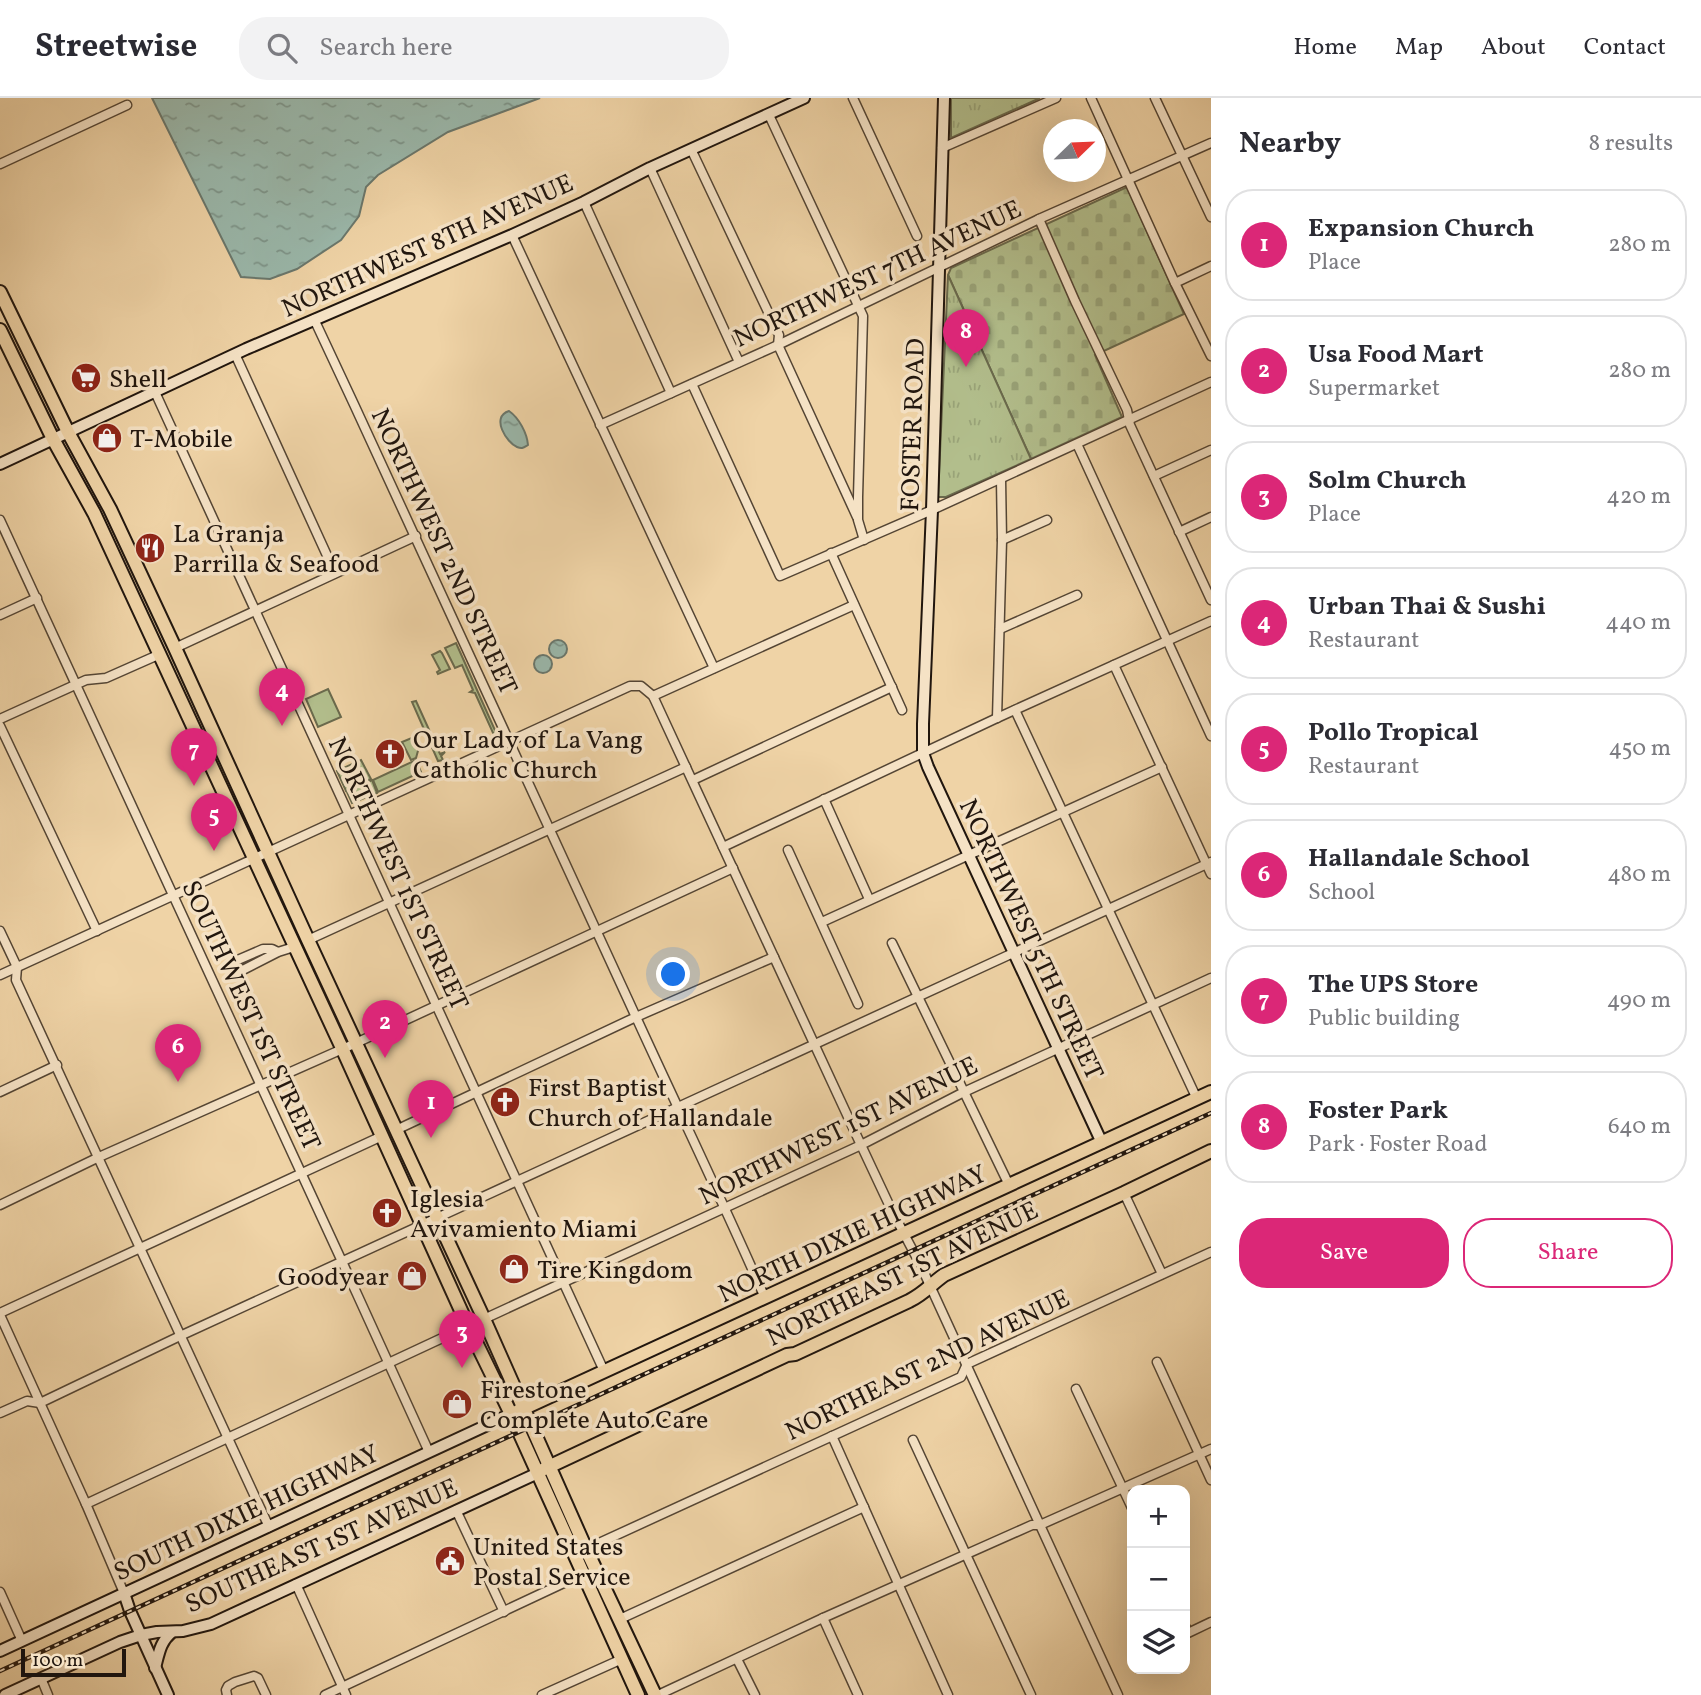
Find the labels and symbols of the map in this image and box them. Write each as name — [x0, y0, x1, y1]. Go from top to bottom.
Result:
north arrow — [1043, 119, 1106, 182]
street label: NORTHWEST 8TH AVENUE — [276, 166, 579, 328]
street label: NORTHWEST 7TH AVENUE — [728, 192, 1028, 358]
pin: 8 — [943, 309, 989, 367]
street label: FOSTER ROAD — [893, 338, 935, 512]
supermarket icon: Shell — [69, 361, 103, 395]
place label: Shell — [109, 362, 167, 398]
street label: NORTHWEST 2ND STREET — [361, 403, 525, 701]
shop icon: T-Mobile — [90, 421, 124, 455]
place label: T-Mobile — [130, 422, 233, 458]
place label: La Granja Parrilla & Seafood — [173, 517, 380, 583]
restaurant icon: La Granja Parrilla & Seafood — [133, 531, 167, 565]
pin: 4 — [259, 668, 305, 726]
place label: Our Lady of La Vang Catholic Church — [413, 723, 643, 789]
pin: 7 — [171, 728, 217, 786]
street label: NORTHWEST 1ST STREET — [318, 731, 476, 1016]
church icon: Our Lady of La Vang Catholic Church — [373, 737, 407, 771]
pin: 5 — [191, 793, 237, 851]
street label: NORTHWEST 5TH STREET — [949, 793, 1111, 1086]
street label: SOUTHWEST 1ST STREET — [172, 875, 329, 1157]
your location — [656, 957, 690, 991]
pin: 2 — [362, 1000, 408, 1058]
pin: 6 — [155, 1024, 201, 1082]
street label: NORTHWEST 1ST AVENUE — [693, 1048, 984, 1215]
place label: First Baptist Church of Hallandale — [528, 1071, 772, 1137]
pin: 1 — [408, 1080, 454, 1138]
church icon: First Baptist Church of Hallandale — [488, 1085, 522, 1119]
street label: NORTH DIXIE HIGHWAY — [713, 1157, 993, 1313]
place label: Iglesia Avivamiento Miami — [410, 1182, 637, 1248]
street label: NORTHEAST 1ST AVENUE — [761, 1193, 1045, 1356]
church icon: Iglesia Avivamiento Miami — [370, 1196, 404, 1230]
shop icon: Tire Kingdom — [497, 1252, 531, 1286]
place label: Tire Kingdom — [537, 1253, 693, 1289]
shop icon: Goodyear — [395, 1259, 429, 1293]
place label: Goodyear — [278, 1260, 389, 1296]
street label: NORTHEAST 2ND AVENUE — [779, 1281, 1076, 1451]
pin: 3 — [439, 1310, 485, 1368]
place label: Firestone Complete Auto Care — [480, 1373, 708, 1439]
shop icon: Firestone Complete Auto Care — [440, 1387, 474, 1421]
street label: SOUTH DIXIE HIGHWAY — [108, 1436, 386, 1591]
street label: SOUTHEAST 1ST AVENUE — [180, 1470, 464, 1623]
place label: United States Postal Service — [473, 1530, 631, 1596]
public building icon: United States Postal Service — [433, 1544, 467, 1578]
scale bar — [21, 1646, 126, 1678]

